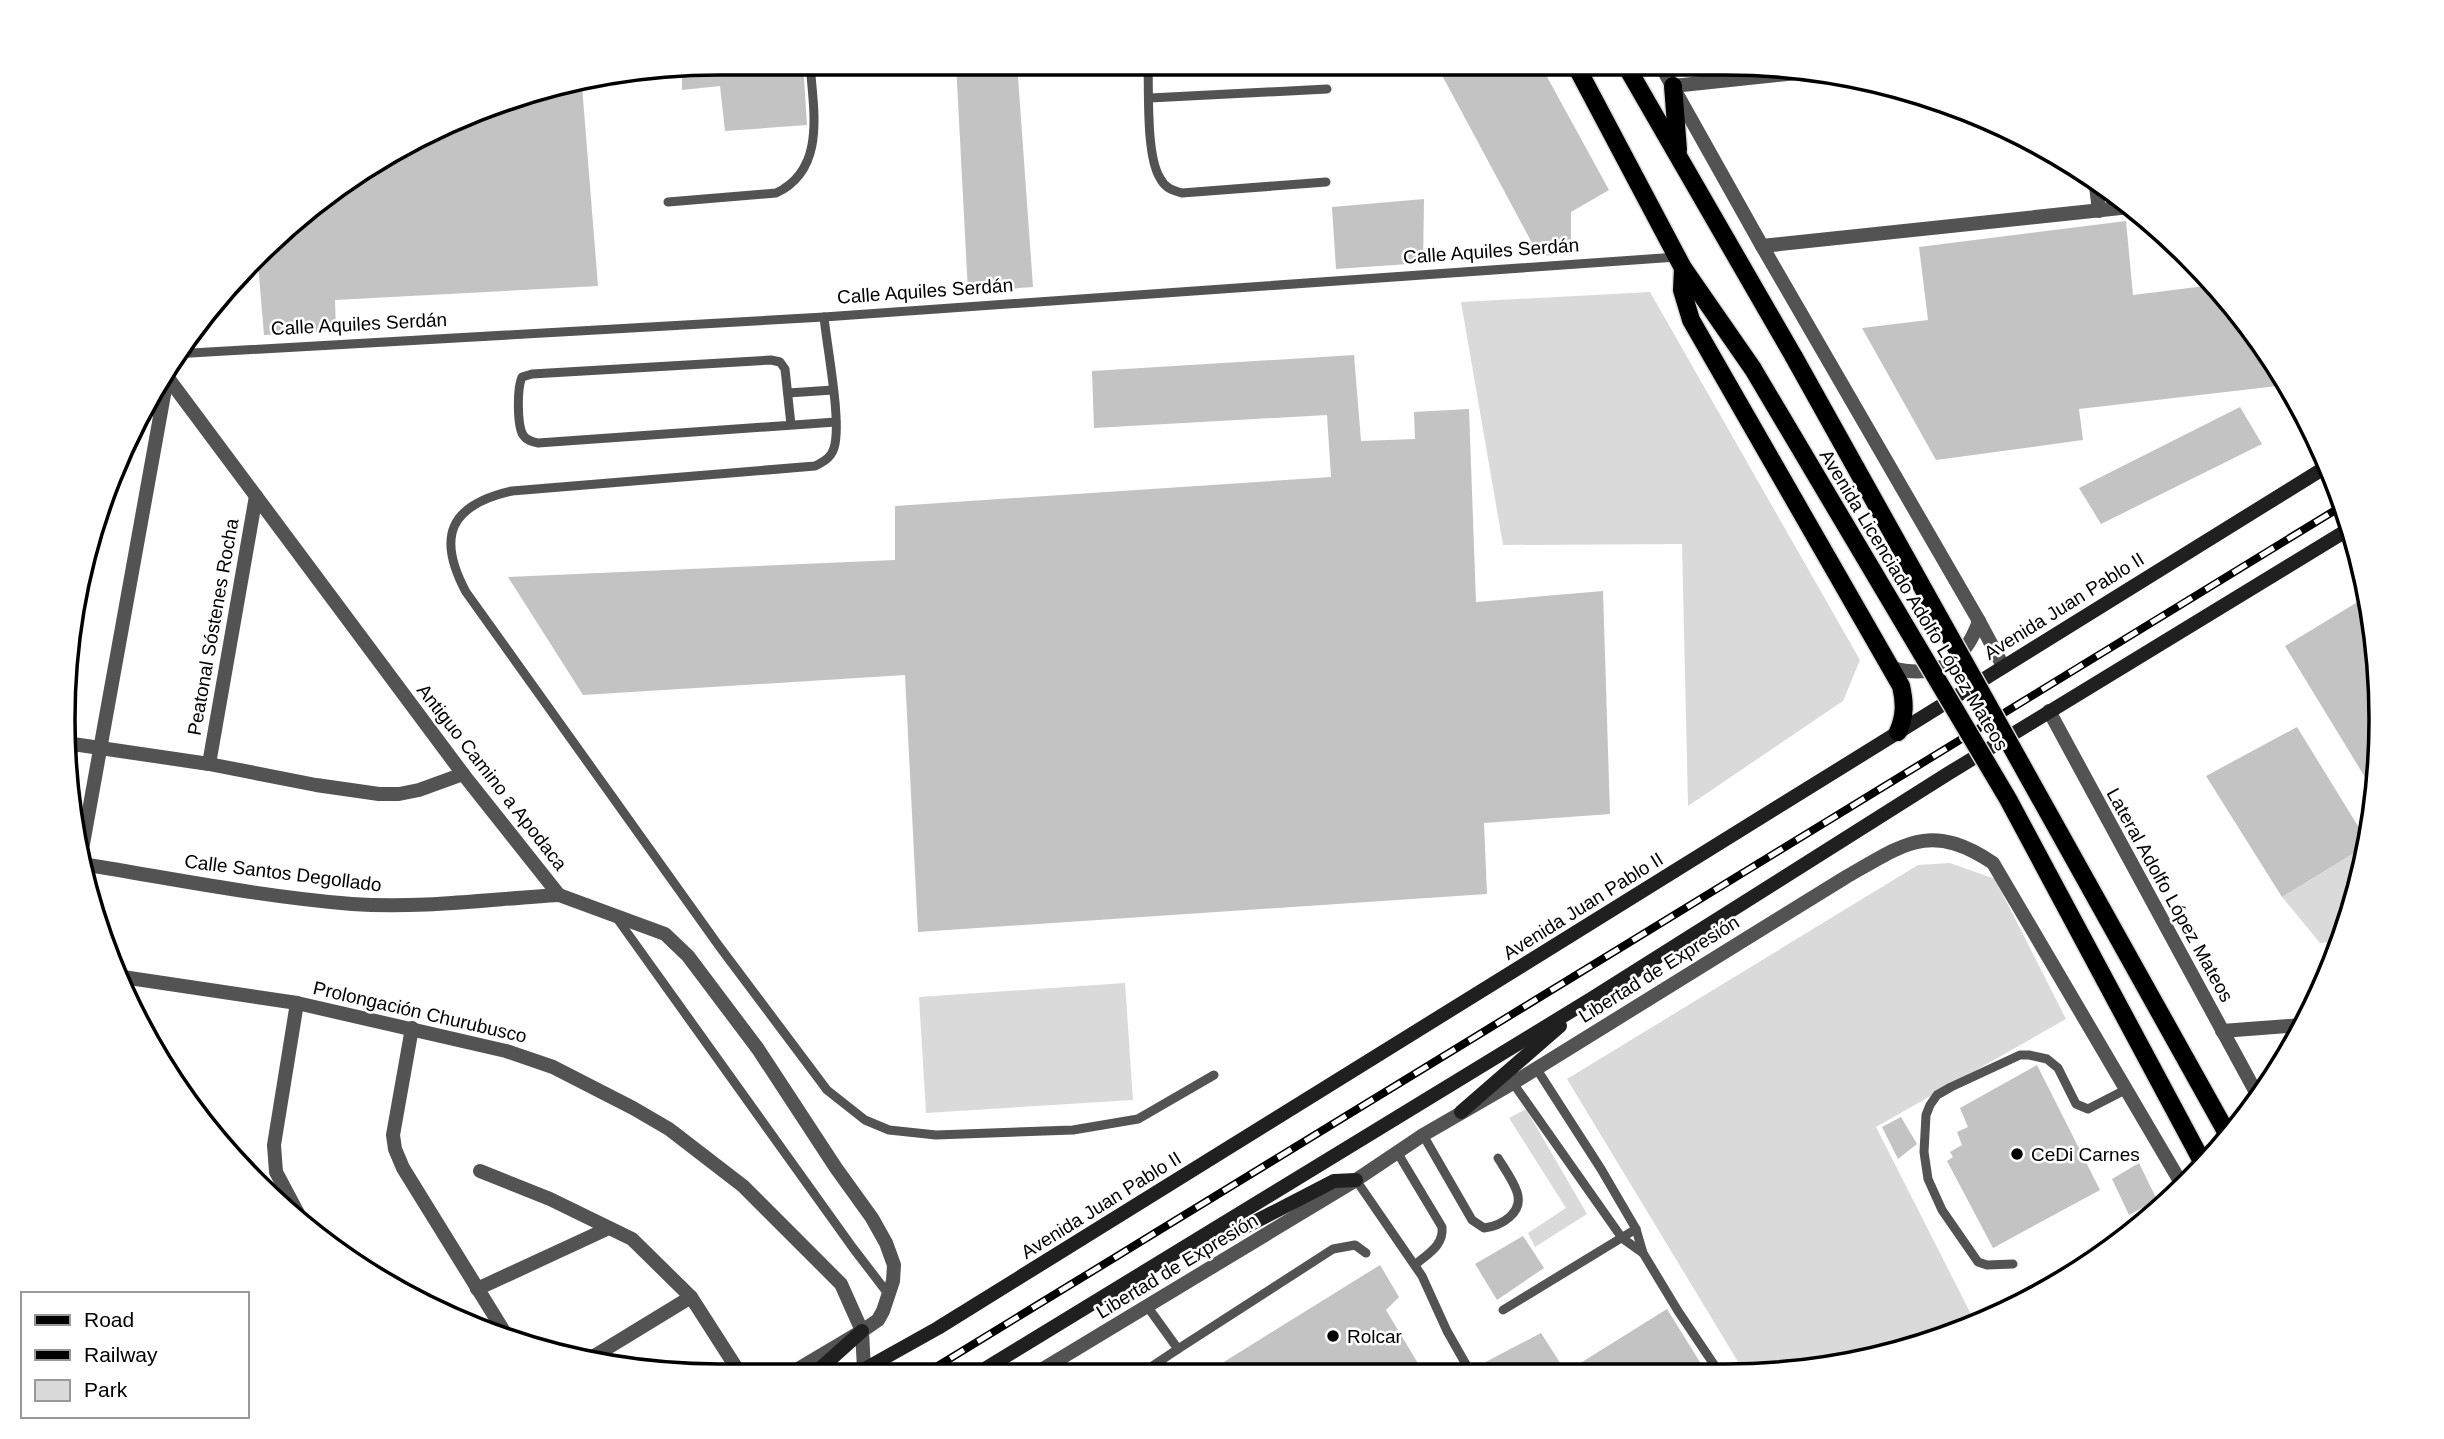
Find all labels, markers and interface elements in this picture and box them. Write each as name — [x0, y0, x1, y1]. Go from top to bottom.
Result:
street label: Calle Aquiles Serdán — [1402, 234, 1580, 268]
street label: Calle Aquiles Serdán — [836, 274, 1014, 308]
street label: Calle Aquiles Serdán — [270, 309, 448, 339]
street label: Avenida Licenciado Adolfo López Mateos — [1816, 446, 2012, 754]
street label: Peatonal Sóstenes Rocha — [184, 517, 242, 737]
street label: Avenida Juan Pablo II — [1980, 548, 2148, 664]
street label: Antiguo Camino a Apodaca — [413, 680, 571, 875]
street label: Lateral Adolfo López Mateos — [2102, 785, 2238, 1005]
street label: Avenida Juan Pablo II — [1499, 848, 1667, 964]
street label: Calle Santos Degollado — [183, 850, 383, 896]
street label: Libertad de Expresión — [1575, 911, 1743, 1027]
street label: Prolongación Churubusco — [311, 977, 529, 1047]
place label: CeDi Carnes — [2031, 1144, 2140, 1165]
marker: CeDi Carnes — [2009, 1146, 2025, 1162]
street label: Avenida Juan Pablo II — [1017, 1147, 1185, 1263]
street label: Libertad de Expresión — [1092, 1209, 1262, 1323]
legend — [21, 1292, 248, 1418]
text: Road — [84, 1308, 134, 1331]
place label: Rolcar — [1347, 1326, 1403, 1347]
marker: Rolcar — [1325, 1328, 1341, 1344]
text: Railway — [84, 1343, 158, 1366]
text: Park — [84, 1378, 128, 1401]

